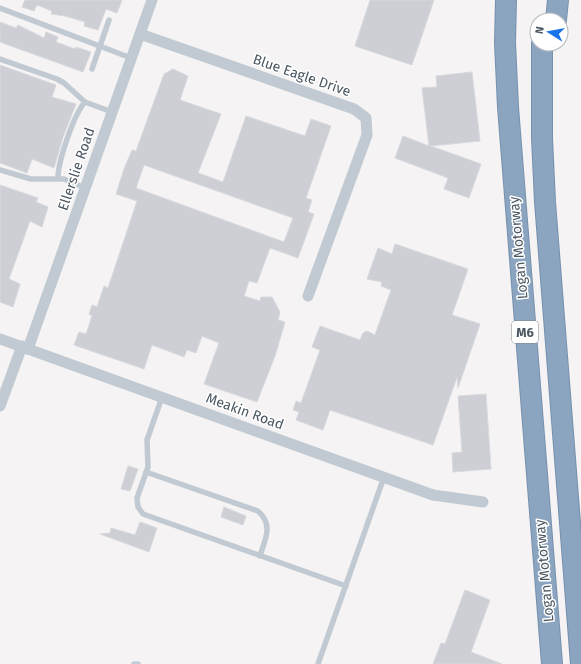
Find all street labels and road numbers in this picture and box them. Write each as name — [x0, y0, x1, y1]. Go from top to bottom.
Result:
street label: Blue Eagle Drive — [251, 51, 353, 100]
street label: Ellerslie Road — [54, 125, 99, 213]
street label: Logan Motorway — [506, 196, 531, 300]
road number: M6 — [512, 321, 538, 343]
street label: Meakin Road — [204, 390, 286, 433]
street label: Logan Motorway — [532, 519, 557, 623]

